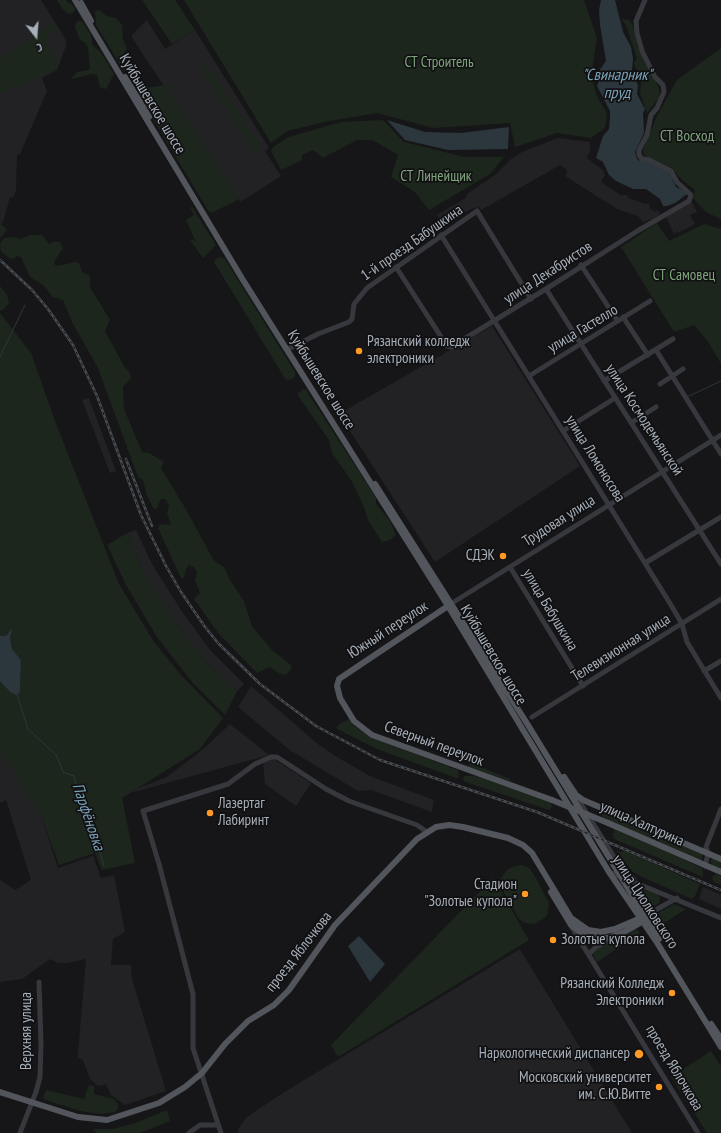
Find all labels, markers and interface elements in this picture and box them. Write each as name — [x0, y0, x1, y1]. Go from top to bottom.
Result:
north arrow — [16, 16, 56, 56]
text: С — [35, 40, 44, 55]
street label: Куйбышевское шоссе — [115, 51, 189, 157]
park label: СТ Строитель — [404, 54, 474, 72]
water label: "Свинарник" пруд — [582, 65, 652, 103]
park label: СТ Восход — [660, 128, 714, 146]
park label: СТ Линейщик — [400, 168, 472, 186]
street label: 1-й проезд Бабушкина — [358, 201, 466, 285]
street label: улица Декабристов — [500, 238, 596, 308]
park label: СТ Самовец — [653, 267, 715, 285]
street label: улица Гастелло — [545, 301, 621, 357]
street label: Куйбышевское шоссе — [283, 327, 359, 433]
place label: Рязанский колледж электроники — [367, 333, 470, 368]
marker: Рязанский колледж электроники — [354, 346, 364, 356]
street label: улица Космодемьянской — [601, 361, 687, 479]
street label: улица Ломоносова — [561, 412, 629, 506]
street label: Трудовая улица — [519, 492, 599, 550]
place label: СДЭК — [466, 547, 495, 565]
marker: СДЭК — [498, 551, 508, 561]
street label: улица Бабушкина — [518, 566, 582, 654]
street label: Южный переулок — [344, 597, 432, 663]
street label: Куйбышевское шоссе — [456, 602, 530, 708]
street label: Телевизионная улица — [568, 610, 674, 686]
street label: Северный переулок — [382, 718, 486, 770]
water label: Парфёновка — [68, 781, 108, 853]
place label: Лазертаг Лабиринт — [218, 795, 269, 830]
street label: улица Халтурина — [597, 798, 687, 850]
marker: Лазертаг Лабиринт — [205, 808, 215, 818]
street label: улица Циолковского — [608, 852, 682, 952]
place label: Стадион "Золотые купола" — [424, 876, 517, 911]
marker: Стадион "Золотые купола" — [520, 889, 530, 899]
street label: проезд Яблочкова — [262, 908, 336, 996]
place label: Золотые купола — [561, 931, 645, 949]
marker: Золотые купола — [548, 935, 558, 945]
place label: Рязанский Колледж Электроники — [560, 975, 664, 1010]
marker: Рязанский Колледж Электроники — [667, 988, 677, 998]
street label: Верхняя улица — [18, 992, 36, 1070]
street label: проезд Яблочкова — [641, 1022, 707, 1114]
place label: Наркологический диспансер — [479, 1045, 630, 1063]
marker: Наркологический диспансер — [633, 1048, 645, 1060]
place label: Московский университет им. С.Ю.Витте — [519, 1069, 651, 1104]
marker: Московский университет им. С.Ю.Витте — [654, 1082, 664, 1092]

